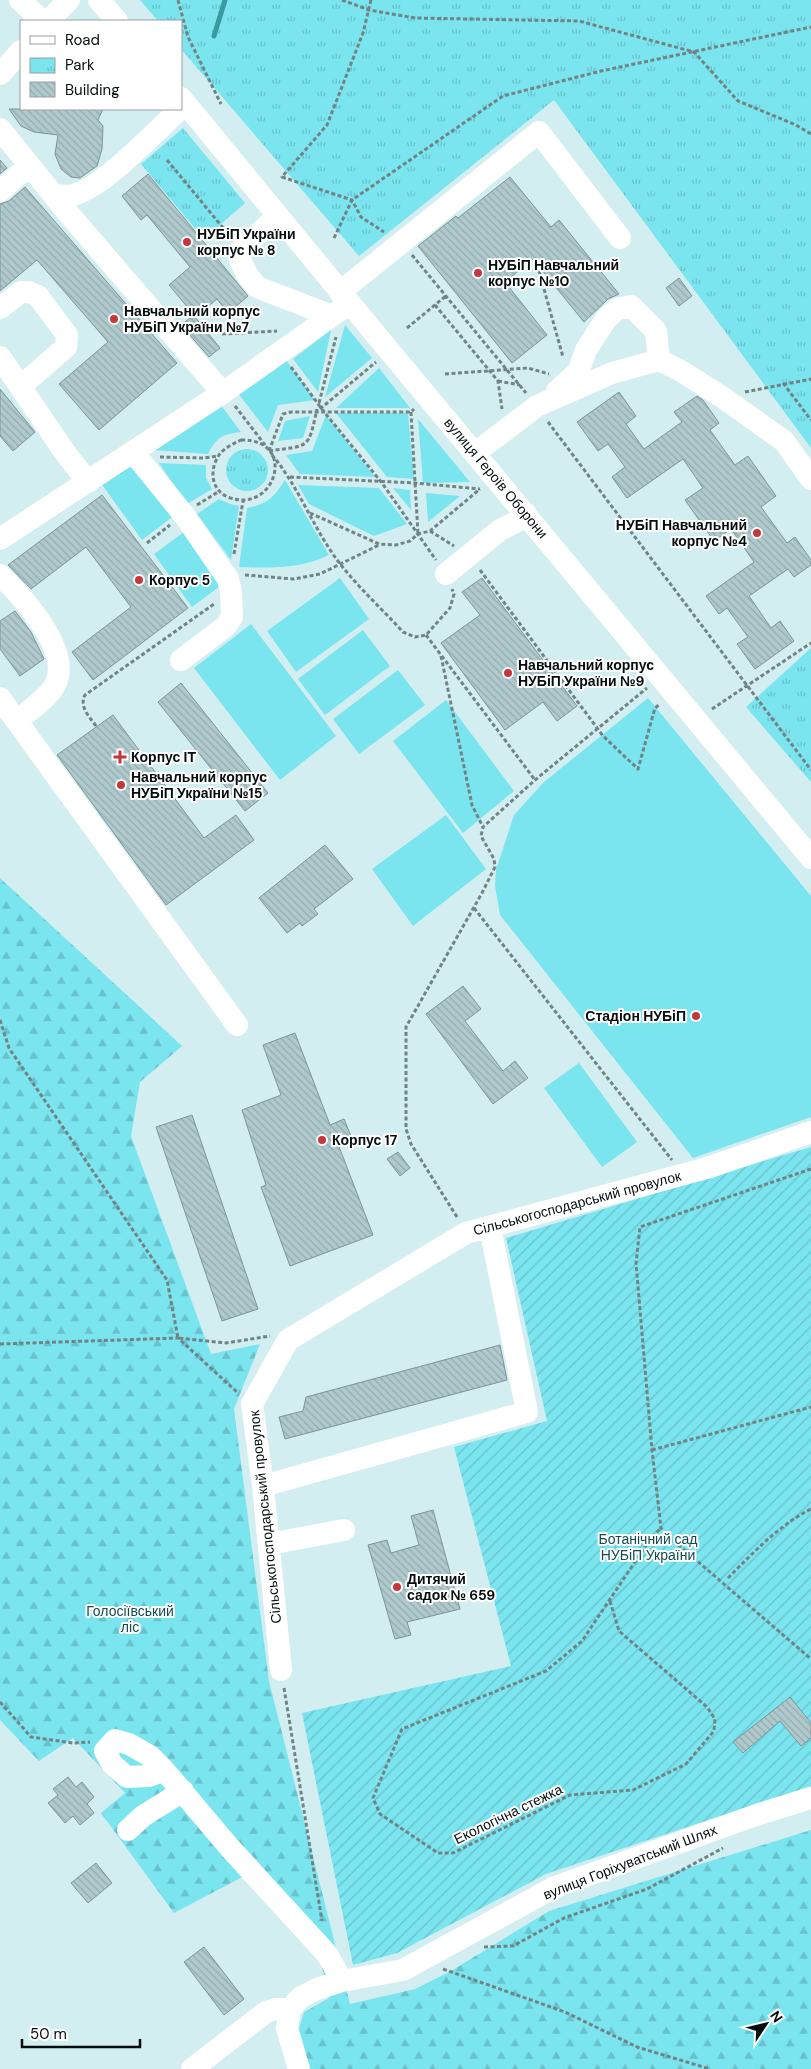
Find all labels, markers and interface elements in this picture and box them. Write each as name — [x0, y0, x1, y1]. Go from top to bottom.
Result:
legend — [20, 20, 182, 110]
text: Road — [65, 30, 100, 50]
text: Park — [65, 55, 95, 75]
text: Building — [65, 80, 120, 100]
place label: НУБіП України корпус № 8 — [197, 225, 296, 259]
marker: НУБіП України корпус № 8 — [181, 236, 193, 248]
place label: НУБіП Навчальний корпус №10 — [488, 256, 619, 290]
marker: НУБіП Навчальний корпус №10 — [472, 267, 484, 279]
place label: Навчальний корпус НУБіП України №7 — [124, 302, 260, 336]
marker: Навчальний корпус НУБіП України №7 — [108, 313, 120, 325]
street label: вулиця Героїв Оборони — [440, 414, 552, 542]
place label: НУБіП Навчальний корпус №4 — [616, 516, 747, 550]
marker: НУБіП Навчальний корпус №4 — [751, 527, 763, 539]
place label: Корпус 5 — [149, 571, 210, 589]
marker: Корпус 5 — [133, 574, 145, 586]
place label: Навчальний корпус НУБіП України №9 — [518, 656, 654, 690]
marker: Навчальний корпус НУБіП України №9 — [502, 667, 514, 679]
place label: Корпус ІТ — [131, 748, 197, 766]
marker: Корпус ІТ — [113, 750, 127, 764]
place label: Навчальний корпус НУБіП України №15 — [131, 768, 267, 802]
marker: Навчальний корпус НУБіП України №15 — [115, 779, 127, 791]
place label: Стадіон НУБіП — [585, 1007, 686, 1025]
marker: Стадіон НУБіП — [690, 1010, 702, 1022]
place label: Корпус 17 — [332, 1131, 398, 1149]
marker: Корпус 17 — [316, 1134, 328, 1146]
street label: Сільськогосподарський провулок — [471, 1166, 684, 1239]
street label: Сільськогосподарський провулок — [245, 1409, 285, 1625]
park label: Ботанічний сад НУБіП України — [599, 1530, 697, 1564]
place label: Дитячий садок № 659 — [407, 1570, 495, 1604]
marker: Дитячий садок № 659 — [391, 1581, 403, 1593]
park label: Голосіївський ліс — [86, 1602, 174, 1636]
street label: Екологічна стежка — [451, 1780, 565, 1848]
street label: вулиця Горіхуватський Шлях — [540, 1820, 720, 1904]
north arrow — [741, 1999, 791, 2049]
text: N — [766, 2007, 787, 2026]
scale bar — [22, 2016, 140, 2048]
text: 50 m — [30, 2024, 67, 2044]

